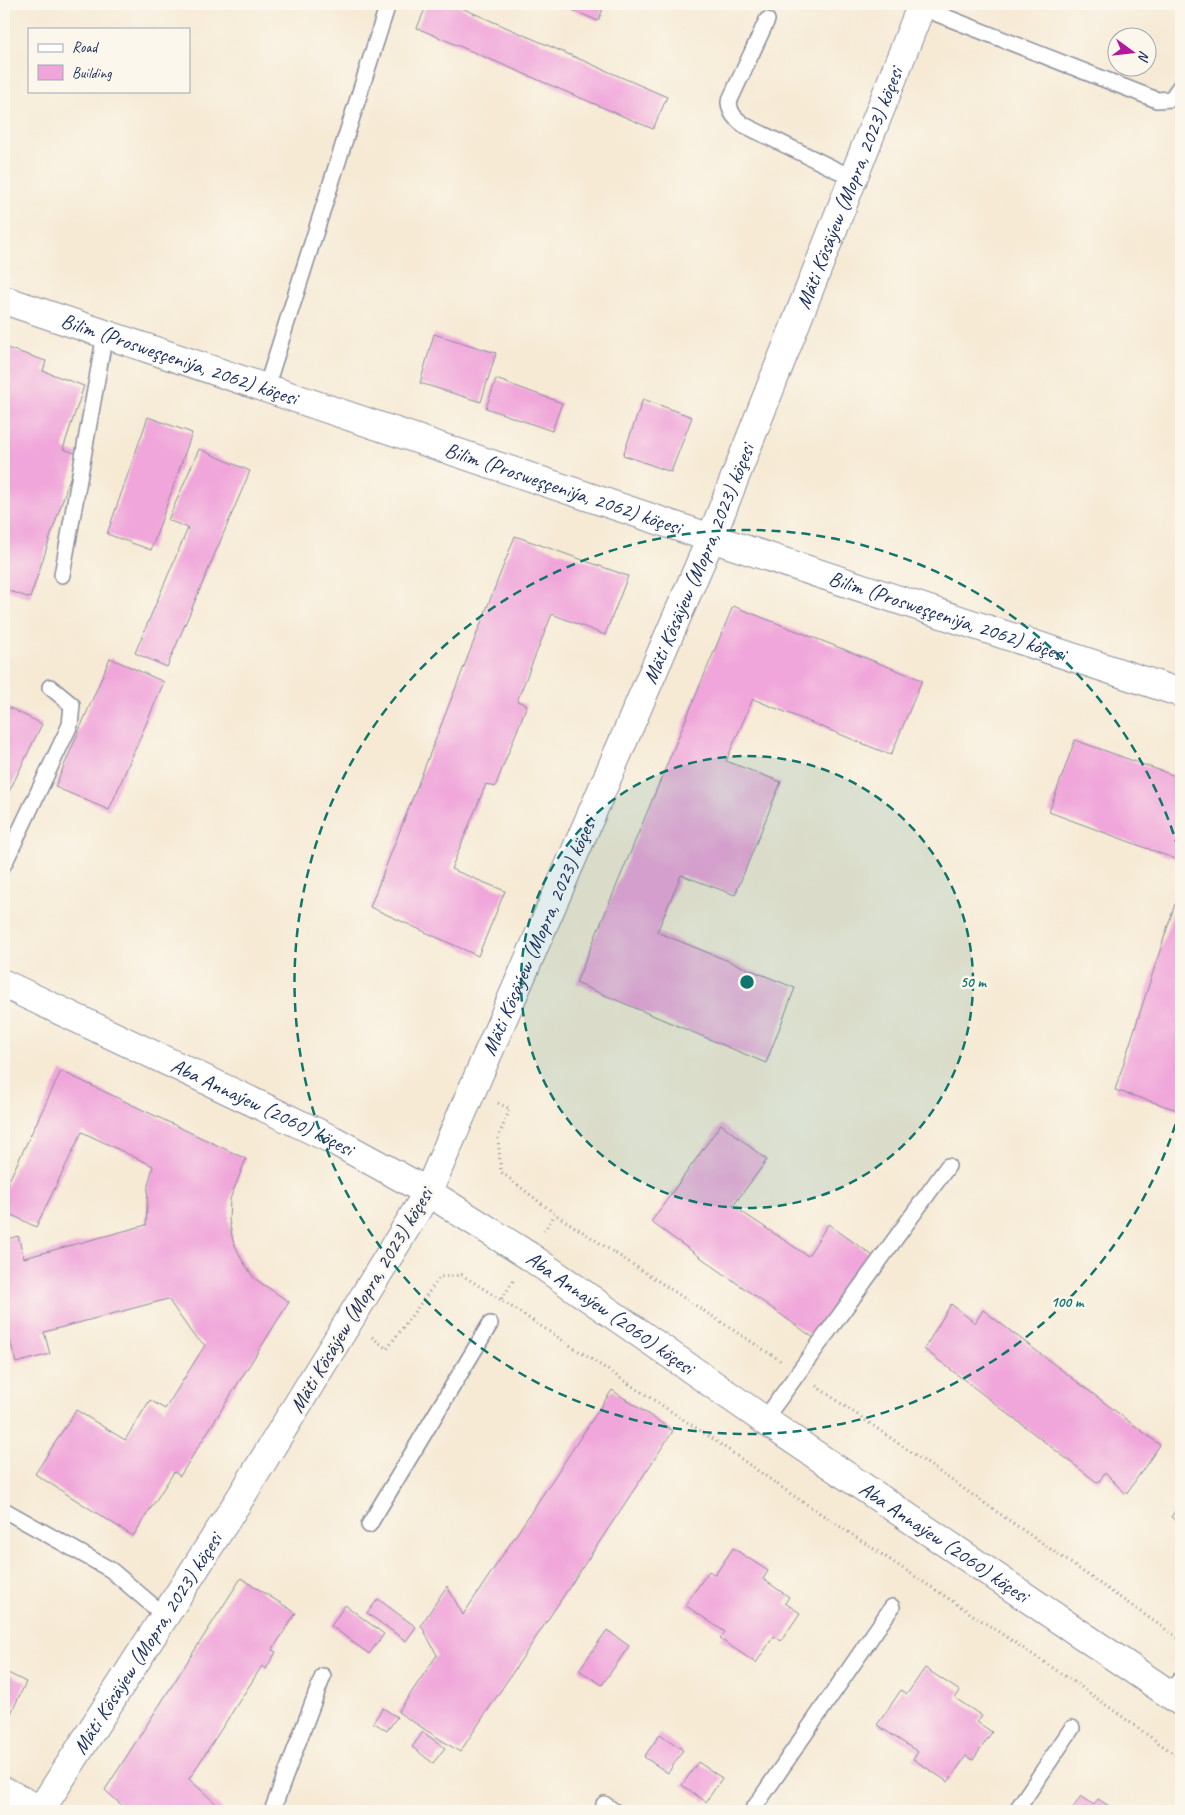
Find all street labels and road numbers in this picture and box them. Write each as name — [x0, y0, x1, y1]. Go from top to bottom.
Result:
street label: Mäti Kösäýew (Mopra, 2023) köçesi — [790, 61, 910, 313]
street label: Bilim (Prosweşçeniýa, 2062) köçesi — [58, 307, 304, 412]
street label: Bilim (Prosweşçeniýa, 2062) köçesi — [442, 436, 688, 541]
street label: Mäti Kösäýew (Mopra, 2023) köçesi — [637, 437, 761, 688]
street label: Bilim (Prosweşçeniýa, 2062) köçesi — [826, 565, 1072, 668]
street label: Mäti Kösäýew (Mopra, 2023) köçesi — [476, 810, 603, 1059]
street label: Aba Annaýew (2060) köçesi — [167, 1052, 361, 1163]
street label: Mäti Kösäýew (Mopra, 2023) köçesi — [284, 1180, 440, 1417]
street label: Aba Annaýew (2060) köçesi — [521, 1245, 702, 1382]
street label: Aba Annaýew (2060) köçesi — [854, 1475, 1036, 1610]
street label: Mäti Kösäýew (Mopra, 2023) köçesi — [67, 1525, 229, 1759]

